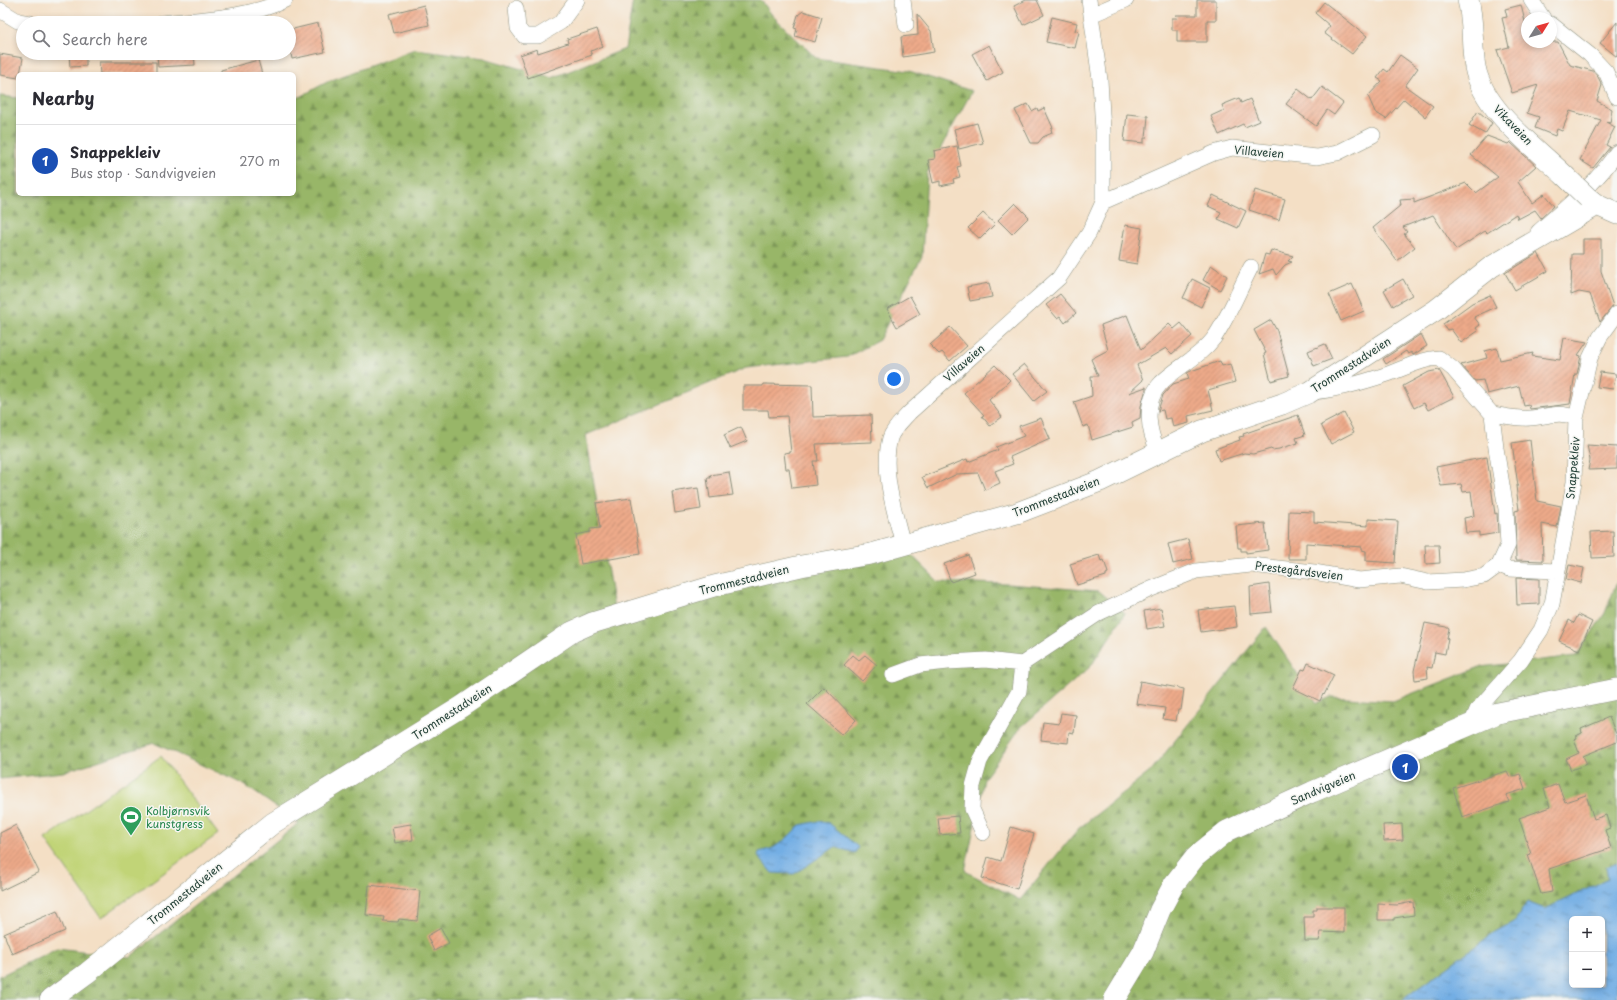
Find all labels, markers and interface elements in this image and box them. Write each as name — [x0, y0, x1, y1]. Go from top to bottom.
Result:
north arrow — [1521, 12, 1557, 48]
search box — [16, 16, 296, 60]
icon: search — [30, 27, 52, 49]
text: Search here — [62, 27, 148, 50]
text: Nearby — [32, 85, 94, 111]
street label: Vikaveien — [1490, 101, 1537, 149]
text: Snappekleiv — [70, 140, 160, 163]
street label: Villaveien — [1233, 141, 1285, 162]
text: 1 — [42, 151, 48, 170]
text: 270 m — [239, 151, 280, 170]
text: Bus stop · Sandvigveien — [70, 163, 216, 182]
street label: Trommestadveien — [1307, 332, 1394, 397]
street label: Villaveien — [939, 340, 988, 385]
your location — [884, 369, 904, 389]
street label: Snappekleiv — [1561, 436, 1584, 500]
street label: Trommestadveien — [1010, 472, 1102, 521]
street label: Prestegårdsveien — [1254, 557, 1344, 584]
street label: Trommestadveien — [697, 560, 791, 599]
street label: Trommestadveien — [408, 679, 495, 744]
pin: 1 — [1392, 752, 1418, 782]
street label: Sandvigveien — [1288, 766, 1358, 809]
place label: Kolbjørnsvik kunstgress — [146, 802, 210, 832]
sports icon: Kolbjørnsvik kunstgress — [118, 804, 144, 837]
street label: Trommestadveien — [144, 858, 226, 929]
map controls — [1569, 916, 1605, 988]
button: + — [1569, 916, 1605, 952]
button: − — [1569, 952, 1605, 988]

